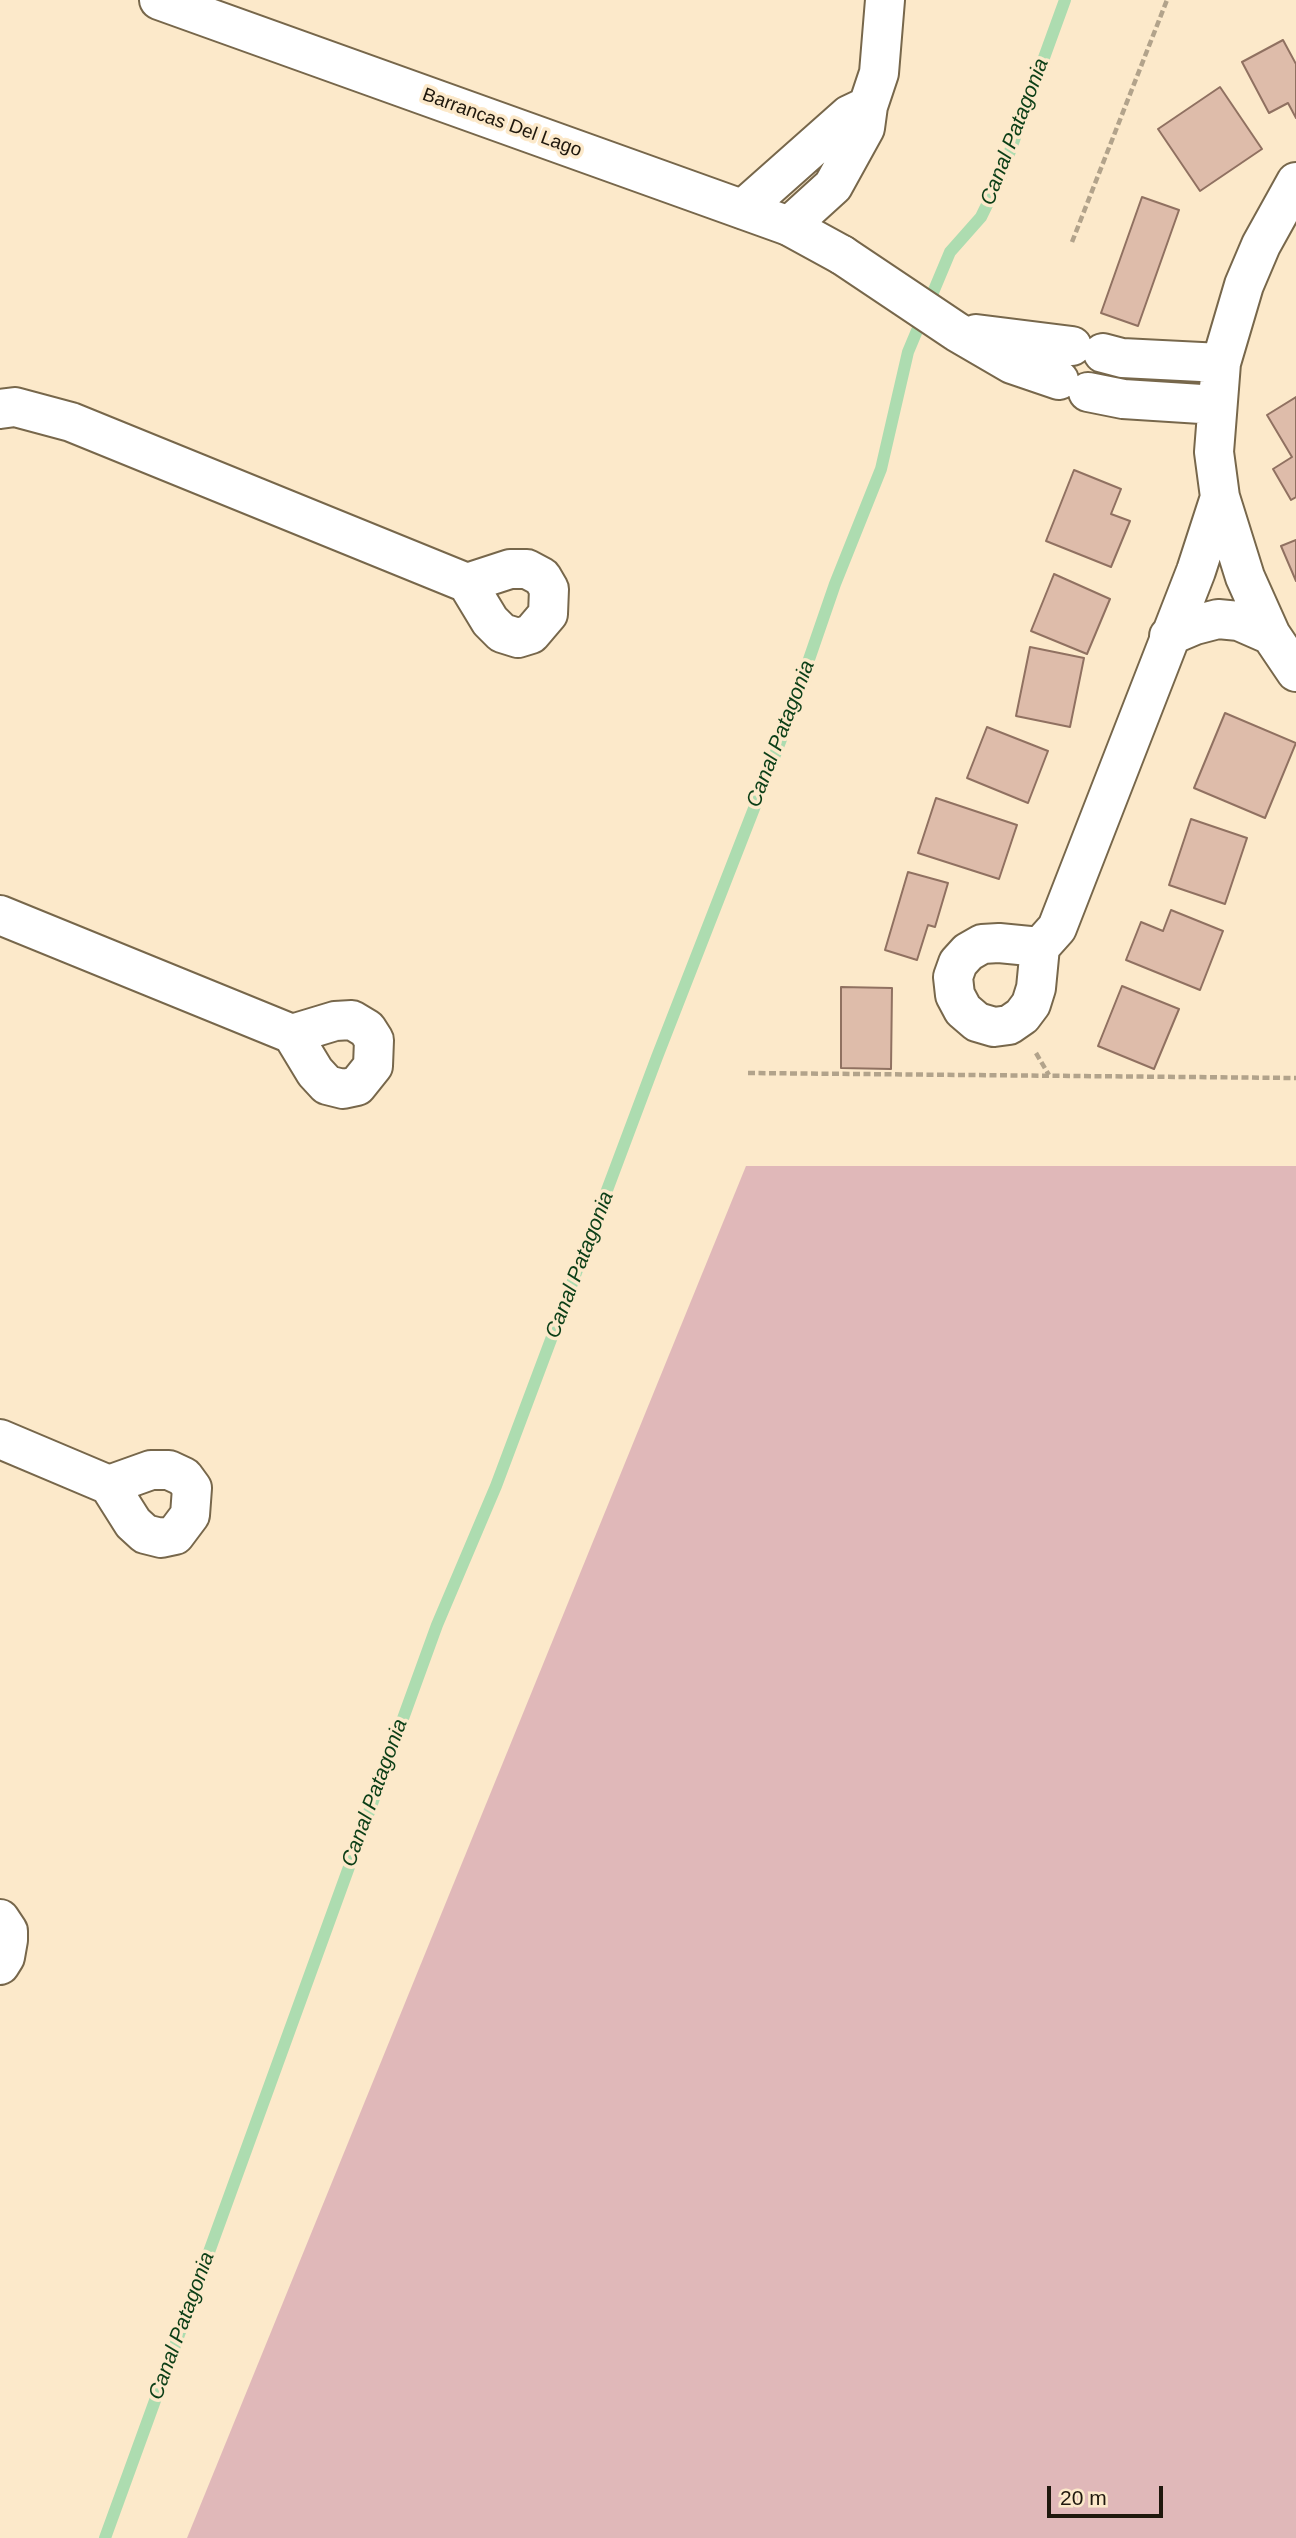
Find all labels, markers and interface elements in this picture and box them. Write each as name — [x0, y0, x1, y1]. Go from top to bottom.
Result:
water label: Canal Patagonia — [975, 55, 1055, 209]
street label: Barrancas Del Lago — [419, 84, 585, 162]
water label: Canal Patagonia — [741, 657, 821, 811]
water label: Canal Patagonia — [540, 1188, 620, 1342]
water label: Canal Patagonia — [337, 1716, 413, 1870]
water label: Canal Patagonia — [144, 2249, 220, 2403]
scale bar — [1051, 2472, 1166, 2516]
text: 20 m — [1060, 2486, 1107, 2509]

